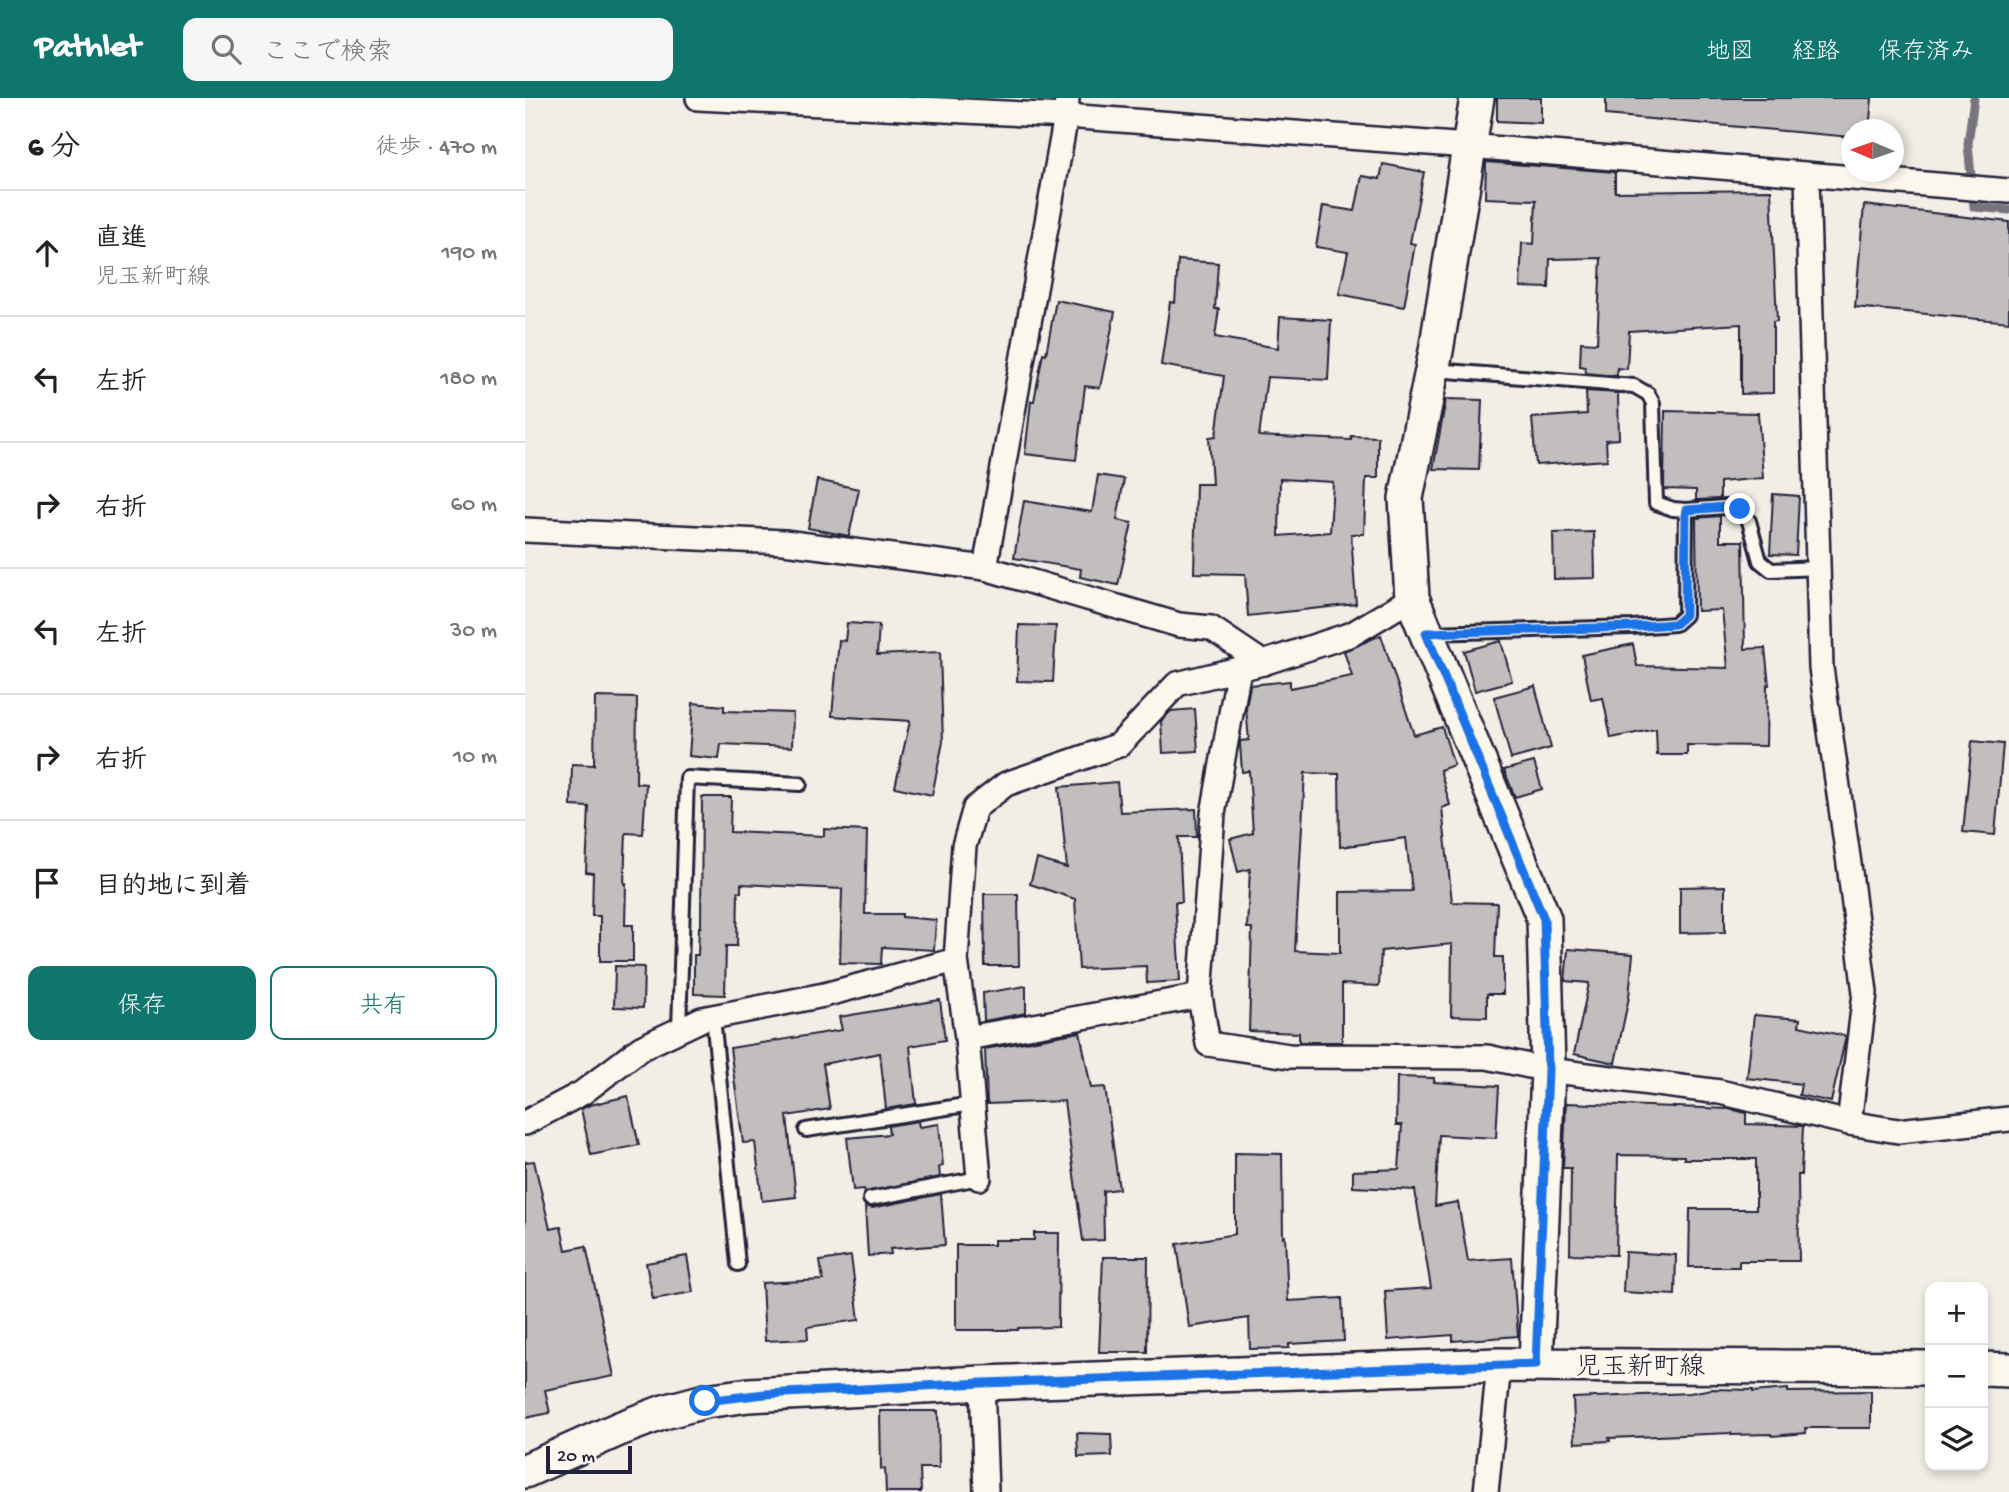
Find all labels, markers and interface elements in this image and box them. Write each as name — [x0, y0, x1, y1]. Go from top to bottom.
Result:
search box — [183, 18, 673, 81]
text: Pathlet — [35, 30, 141, 68]
icon: search — [207, 30, 245, 68]
text: ここで検索 — [263, 39, 393, 70]
text: 地図 — [1706, 39, 1754, 68]
text: 経路 — [1792, 39, 1840, 68]
text: 保存済み — [1878, 39, 1974, 68]
north arrow — [1841, 119, 1904, 182]
text: 6 分 — [28, 132, 80, 167]
text: 徒歩 · 470 m — [375, 135, 497, 162]
text: 直進 — [95, 225, 147, 256]
icon: ahead — [28, 234, 66, 272]
text: 190 m — [441, 240, 497, 267]
text: 児玉新町線 — [95, 265, 210, 292]
icon: left — [28, 360, 66, 398]
text: 180 m — [440, 366, 497, 393]
text: 左折 — [95, 369, 147, 400]
icon: right — [28, 486, 66, 524]
text: 60 m — [451, 492, 497, 519]
route end — [1724, 493, 1755, 524]
text: 右折 — [95, 495, 147, 526]
icon: left — [28, 612, 66, 650]
text: 30 m — [450, 618, 497, 645]
text: 左折 — [95, 621, 147, 652]
icon: right — [28, 738, 66, 776]
text: 10 m — [453, 744, 497, 771]
text: 右折 — [95, 747, 147, 778]
icon: arrive — [28, 864, 66, 902]
text: 目的地に到着 — [95, 873, 251, 904]
button: 保存 — [28, 966, 256, 1040]
button: 共有 — [270, 966, 497, 1040]
map controls — [1925, 1282, 1988, 1471]
button: + — [1925, 1282, 1988, 1345]
button: − — [1925, 1345, 1988, 1408]
street label: 児玉新町線 — [1575, 1353, 1705, 1385]
route start — [689, 1385, 720, 1416]
button: layers — [1925, 1408, 1988, 1471]
scale bar — [546, 1443, 632, 1475]
text: 20 m — [557, 1446, 595, 1469]

